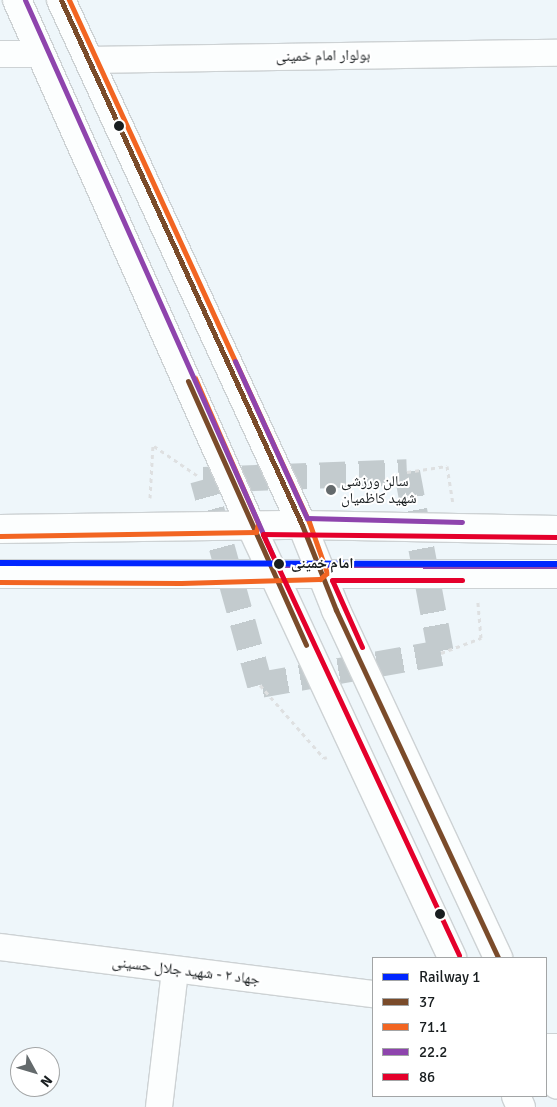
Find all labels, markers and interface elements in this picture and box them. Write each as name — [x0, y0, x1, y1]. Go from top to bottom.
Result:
street label: بولوار امام خمینی — [276, 46, 370, 66]
unlabelled marker — [114, 121, 124, 131]
place label: سالن ورزشی شهید کاظمیان — [341, 472, 416, 507]
marker: سالن ورزشی شهید کاظمیان — [325, 484, 337, 496]
place label: امام خمینی — [291, 555, 354, 573]
marker: امام خمینی — [271, 556, 287, 572]
unlabelled marker — [435, 909, 445, 919]
street label: جهاد ۲ - شهید جلال حسینی — [111, 953, 261, 989]
legend — [372, 957, 547, 1097]
text: Railway 1 — [419, 968, 480, 986]
text: 37 — [419, 993, 435, 1011]
text: 71.1 — [419, 1018, 447, 1036]
text: 22.2 — [419, 1043, 447, 1061]
north arrow — [10, 1047, 60, 1097]
text: 86 — [419, 1068, 435, 1086]
text: N — [37, 1072, 56, 1090]

